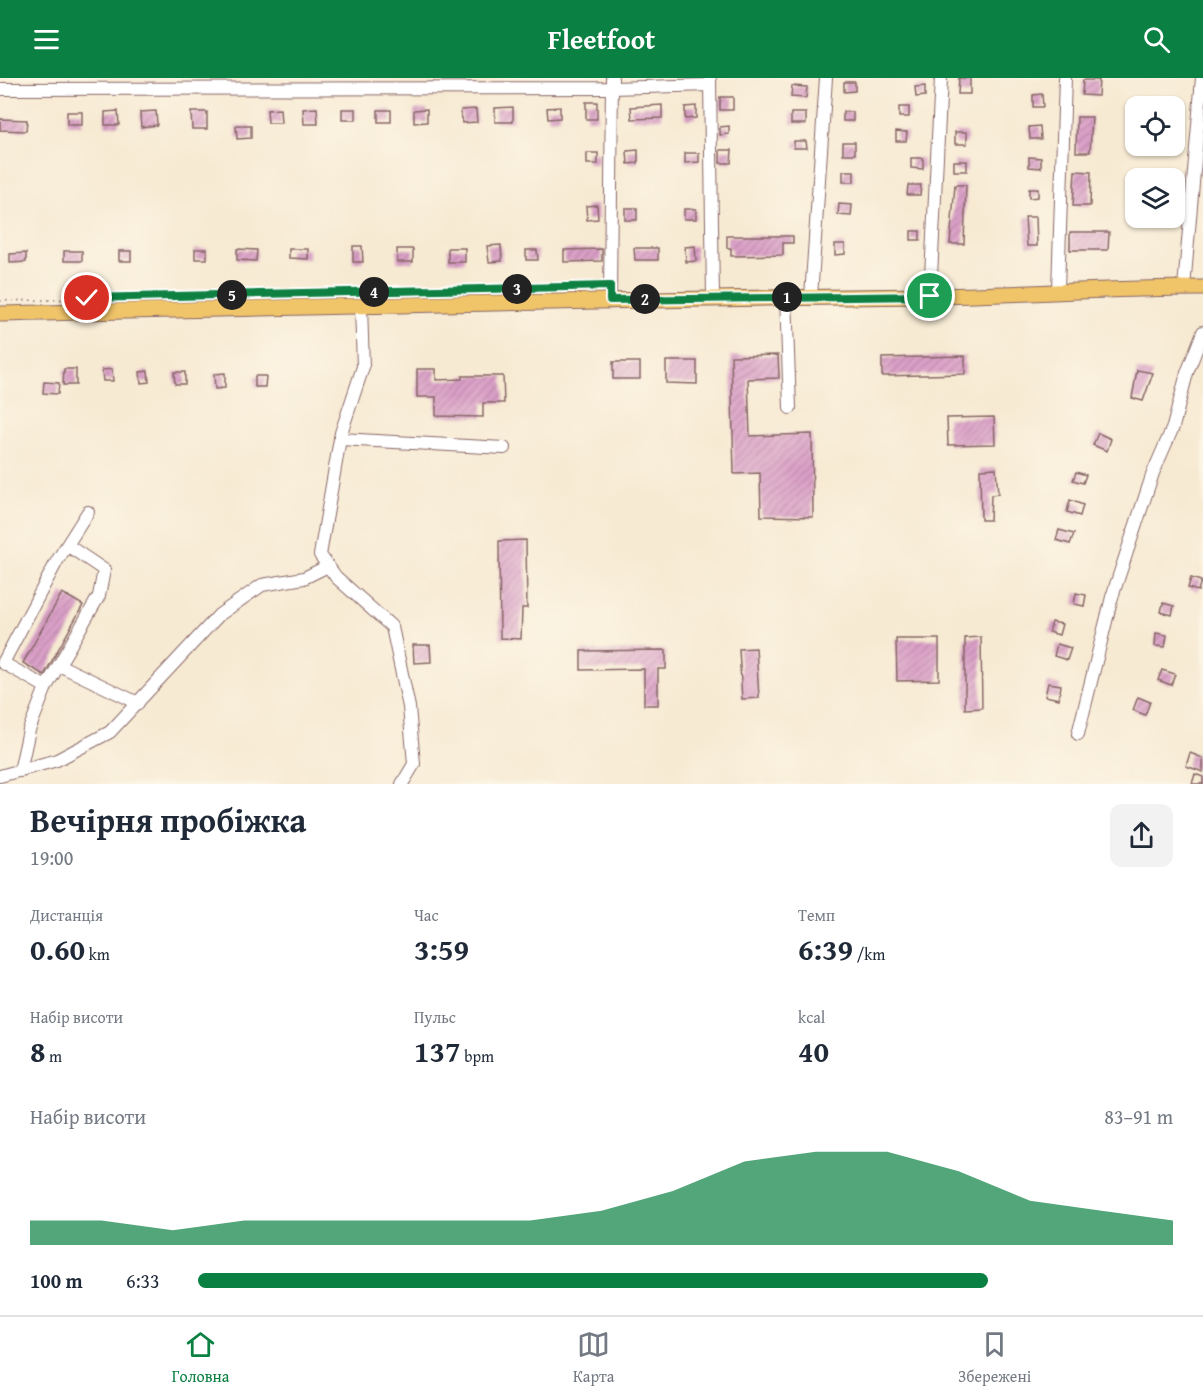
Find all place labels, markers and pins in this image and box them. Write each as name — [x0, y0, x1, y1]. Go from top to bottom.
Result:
pin — [904, 270, 955, 321]
pin — [61, 272, 112, 323]
pin: 3 — [502, 274, 532, 304]
pin: 4 — [359, 277, 389, 307]
pin: 5 — [217, 280, 247, 310]
pin: 1 — [772, 282, 802, 312]
pin: 2 — [630, 284, 660, 314]

